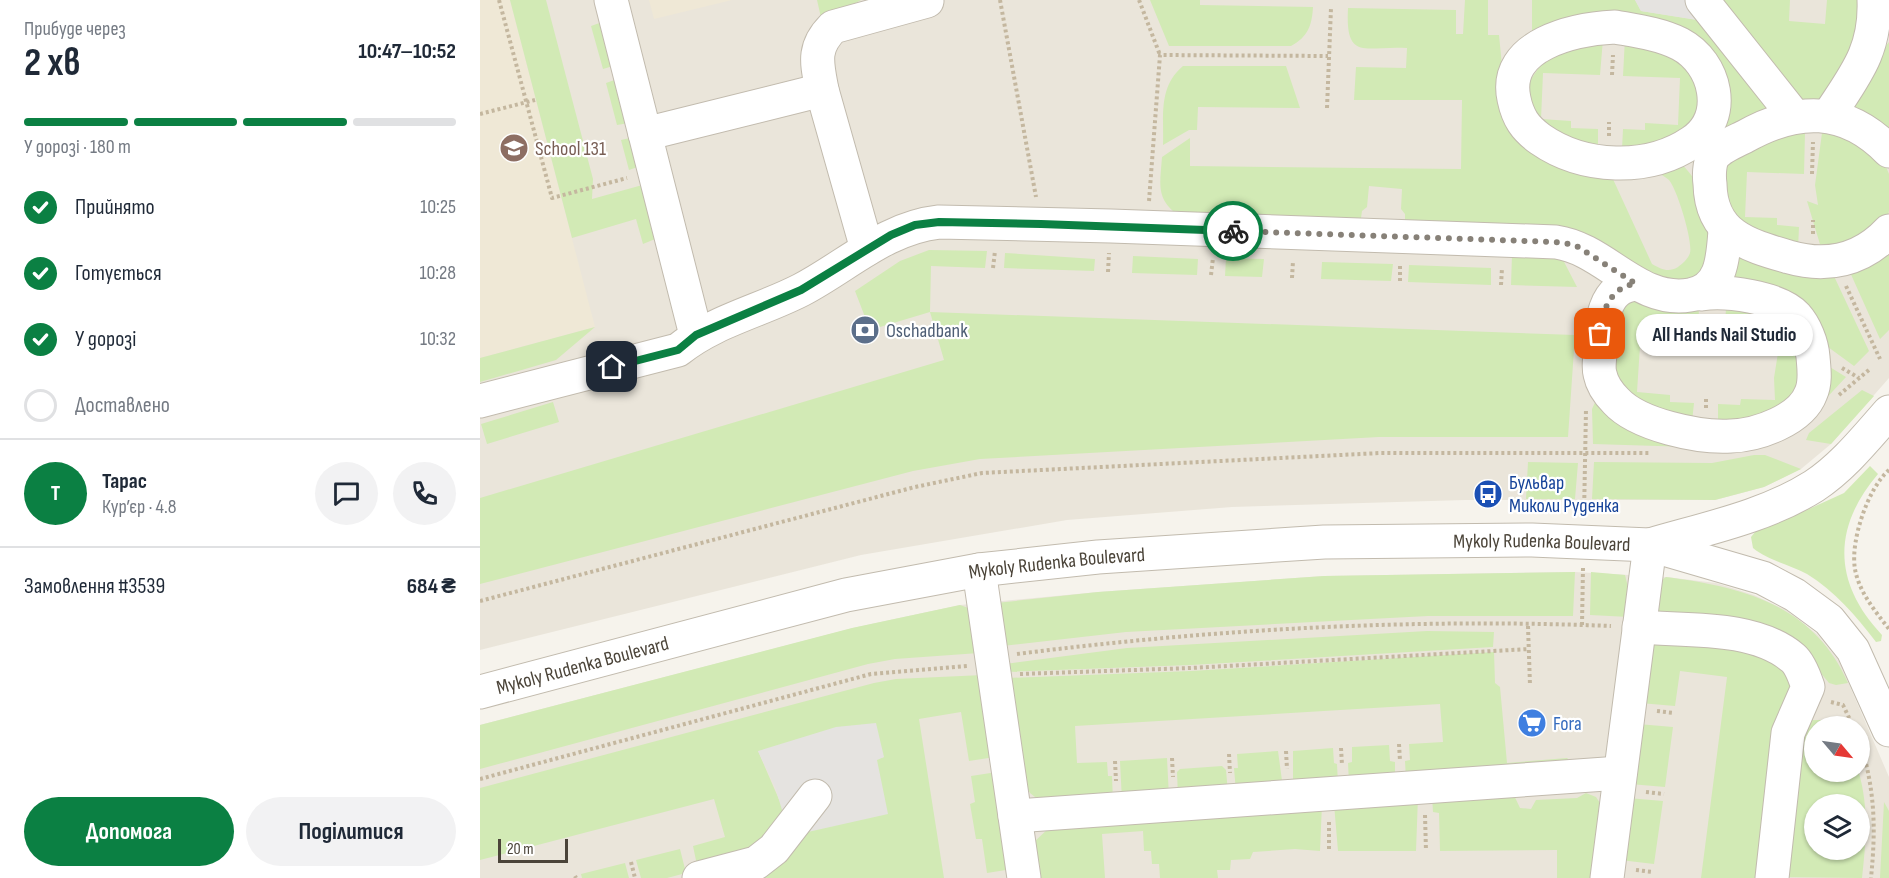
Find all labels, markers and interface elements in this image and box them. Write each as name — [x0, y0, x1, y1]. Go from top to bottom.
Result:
text: Прибуде через — [24, 17, 126, 41]
text: 10:47–10:52 — [358, 38, 456, 65]
text: 2 хв — [24, 40, 80, 87]
school or university icon: School 131 — [498, 132, 530, 164]
text: У дорозі · 180 m — [24, 135, 131, 159]
place label: School 131 — [535, 137, 606, 161]
icon: check — [24, 191, 57, 224]
text: Прийнято — [75, 194, 155, 221]
text: 10:25 — [420, 195, 456, 219]
courier — [1203, 201, 1263, 261]
icon: bike — [1217, 215, 1250, 248]
icon: check — [24, 257, 57, 290]
text: Готується — [75, 260, 162, 287]
text: 10:28 — [420, 261, 456, 285]
pin — [1574, 308, 1625, 359]
callout: All Hands Nail Studio — [1636, 313, 1813, 355]
bank icon: Oschadbank — [849, 314, 881, 346]
icon: bag — [1583, 317, 1616, 350]
place label: Oschadbank — [886, 319, 968, 343]
icon: check — [24, 323, 57, 356]
text: All Hands Nail Studio — [1652, 323, 1797, 347]
text: У дорозі — [75, 326, 136, 353]
text: 10:32 — [420, 327, 456, 351]
pin — [586, 341, 637, 392]
icon: home — [595, 350, 628, 383]
text: Доставлено — [75, 392, 170, 419]
button: chat — [315, 462, 378, 525]
button: phone — [393, 462, 456, 525]
text: Тарас — [102, 468, 147, 495]
place label: Бульвар Миколи Руденка — [1509, 471, 1619, 518]
bus stop icon: Бульвар Миколи Руденка — [1472, 478, 1504, 510]
text: Т — [51, 480, 60, 507]
text: Кур’єр · 4.8 — [102, 495, 176, 519]
street label: Mykoly Rudenka Boulevard — [1453, 529, 1631, 557]
street label: Mykoly Rudenka Boulevard — [967, 543, 1146, 585]
text: Замовлення #3539 — [24, 573, 165, 600]
text: 684 ₴ — [407, 573, 456, 600]
street label: Mykoly Rudenka Boulevard — [494, 632, 671, 700]
supermarket icon: Fora — [1516, 707, 1548, 739]
place label: Fora — [1553, 712, 1582, 736]
north arrow — [1804, 716, 1870, 782]
map controls — [1804, 716, 1870, 860]
button: layers — [1804, 794, 1870, 860]
button: Допомога — [24, 797, 234, 866]
button: Поділитися — [246, 797, 456, 866]
scale bar — [498, 836, 568, 864]
text: 20 m — [507, 840, 534, 859]

